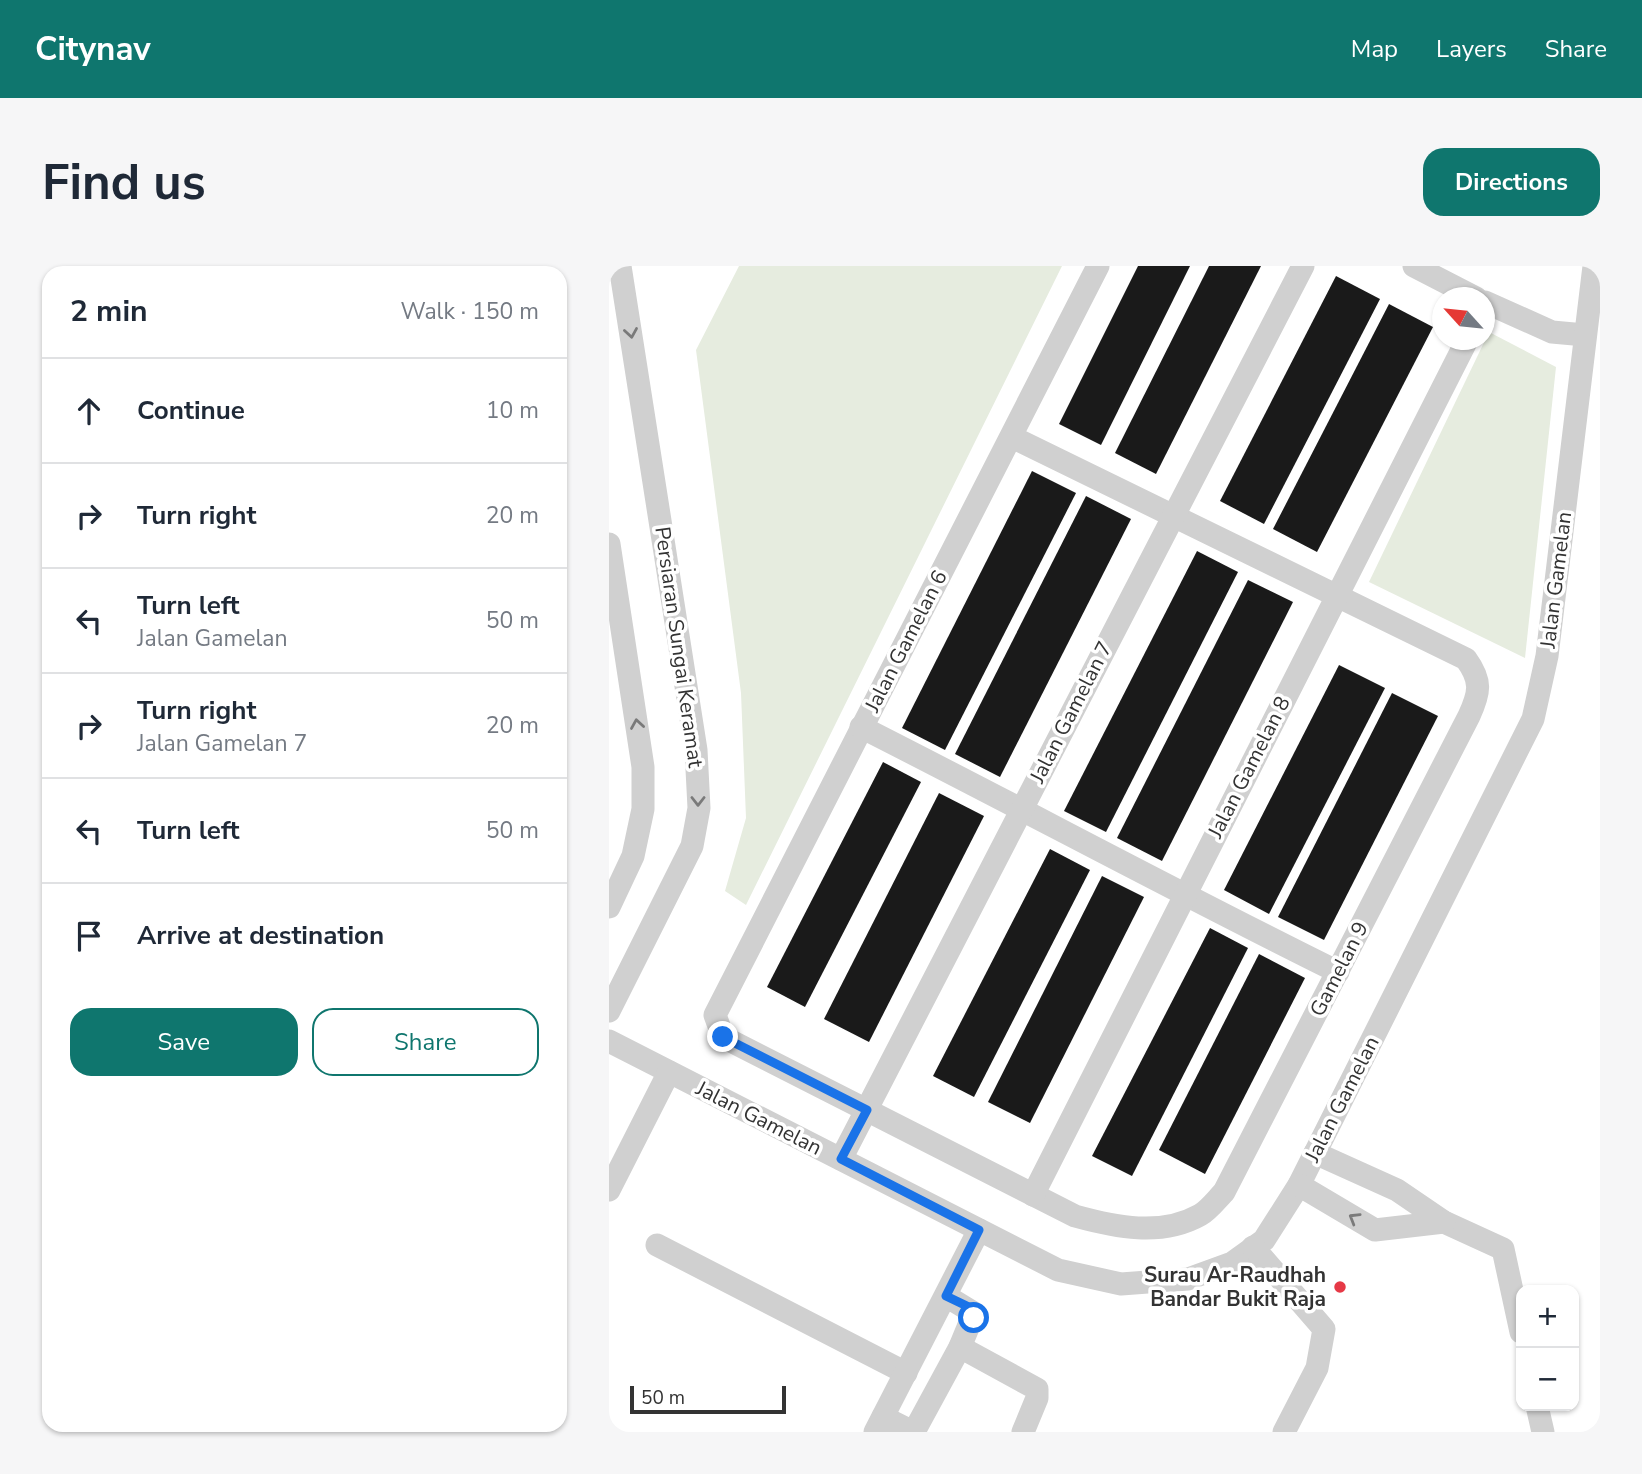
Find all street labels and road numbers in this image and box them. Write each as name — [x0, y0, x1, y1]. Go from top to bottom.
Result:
street label: Jalan Gamelan — [1534, 510, 1578, 651]
street label: Persiaran Sungai Keramat — [648, 525, 710, 770]
street label: Jalan Gamelan 6 — [858, 565, 954, 717]
street label: Jalan Gamelan 7 — [1023, 636, 1119, 788]
street label: Jalan Gamelan 8 — [1201, 691, 1297, 843]
street label: Gamelan 9 — [1303, 917, 1375, 1021]
street label: Jalan Gamelan — [1298, 1031, 1386, 1167]
street label: Jalan Gamelan — [691, 1074, 827, 1162]

